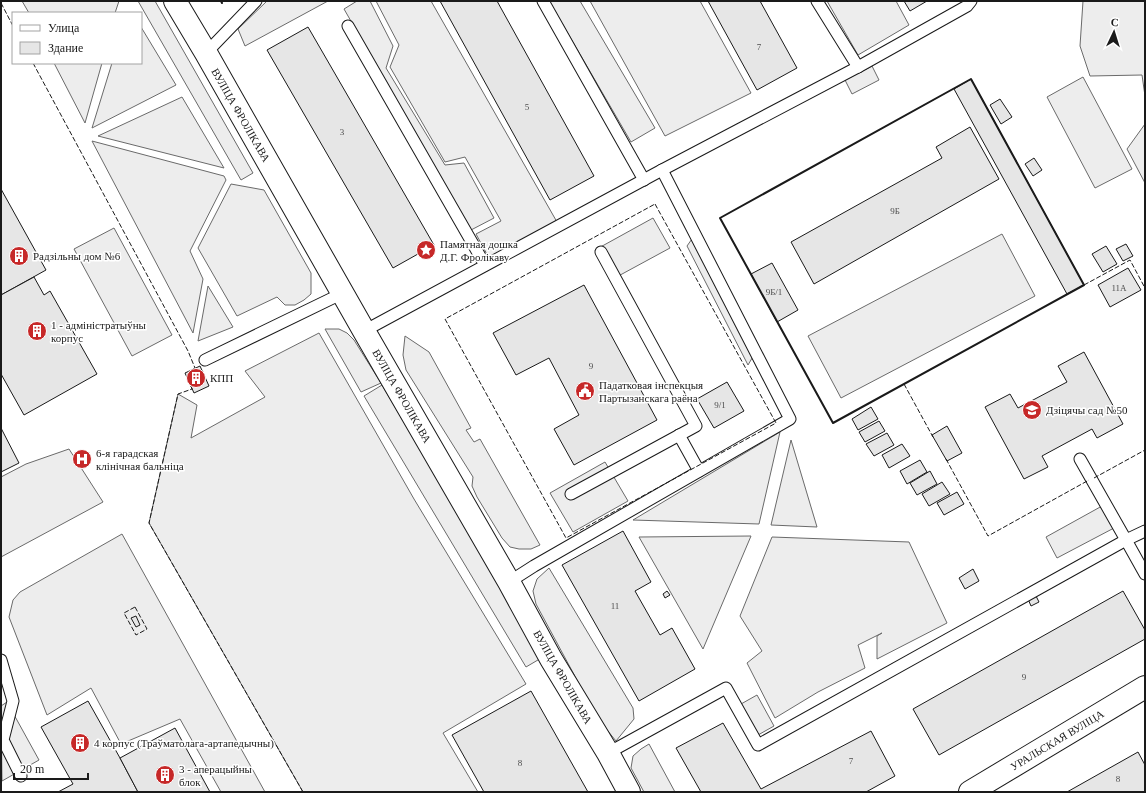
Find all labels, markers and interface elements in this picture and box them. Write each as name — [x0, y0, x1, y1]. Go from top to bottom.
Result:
legend — [12, 12, 142, 64]
north arrow — [1094, 12, 1134, 52]
text: С — [1110, 16, 1119, 28]
text: Улица — [48, 21, 80, 35]
text: Здание — [48, 41, 83, 55]
house number: 7 — [757, 42, 762, 52]
street label: ВУЛІЦА ФРОЛІКАВА — [209, 66, 273, 164]
house number: 5 — [525, 102, 530, 112]
house number: 3 — [340, 127, 345, 137]
house number: 9Б — [890, 206, 900, 216]
place label: Памятная дошка Д.Г. Фролікаву — [440, 238, 518, 263]
place icon: Памятная дошка Д.Г. Фролікаву — [415, 239, 437, 261]
building icon: Радзільны дом №6 — [8, 245, 30, 267]
place label: Радзільны дом №6 — [33, 250, 121, 262]
house number: 11А — [1111, 283, 1127, 293]
house number: 9Б/1 — [766, 287, 782, 297]
place label: 1 - адміністратыўны корпус — [51, 319, 147, 344]
building icon: 1 - адміністратыўны корпус — [26, 320, 48, 342]
street label: ВУЛІЦА ФРОЛІКАВА — [370, 347, 434, 445]
house number: 9 — [589, 361, 594, 371]
building icon: КПП — [185, 367, 207, 389]
place label: КПП — [210, 372, 233, 384]
place label: Падатковая інспекцыя Партызанскага раёна — [599, 379, 703, 404]
public building icon: Падатковая інспекцыя Партызанскага раёна — [574, 380, 596, 402]
school or university icon: Дзіцячы сад №50 — [1021, 399, 1043, 421]
house number: 9/1 — [714, 400, 726, 410]
place label: Дзіцячы сад №50 — [1046, 404, 1128, 416]
place label: 6-я гарадская клінічная бальніца — [96, 447, 184, 472]
hospital icon: 6-я гарадская клінічная бальніца — [71, 448, 93, 470]
house number: 11 — [611, 601, 619, 611]
street label: ВУЛІЦА ФРОЛІКАВА — [531, 628, 595, 726]
house number: 9 — [1022, 672, 1027, 682]
street label: УРАЛЬСКАЯ ВУЛІЦА — [1008, 707, 1106, 773]
building icon: 4 корпус (Траўматолага-артапедычны) — [69, 732, 91, 754]
place label: 4 корпус (Траўматолага-артапедычны) — [94, 737, 274, 750]
scale bar — [14, 755, 88, 781]
house number: 7 — [849, 756, 854, 766]
house number: 8 — [518, 758, 523, 768]
text: 20 m — [20, 762, 45, 776]
place label: 3 - аперацыйны блок — [179, 763, 253, 788]
building icon: 3 - аперацыйны блок — [154, 764, 176, 786]
house number: 8 — [1116, 774, 1121, 784]

